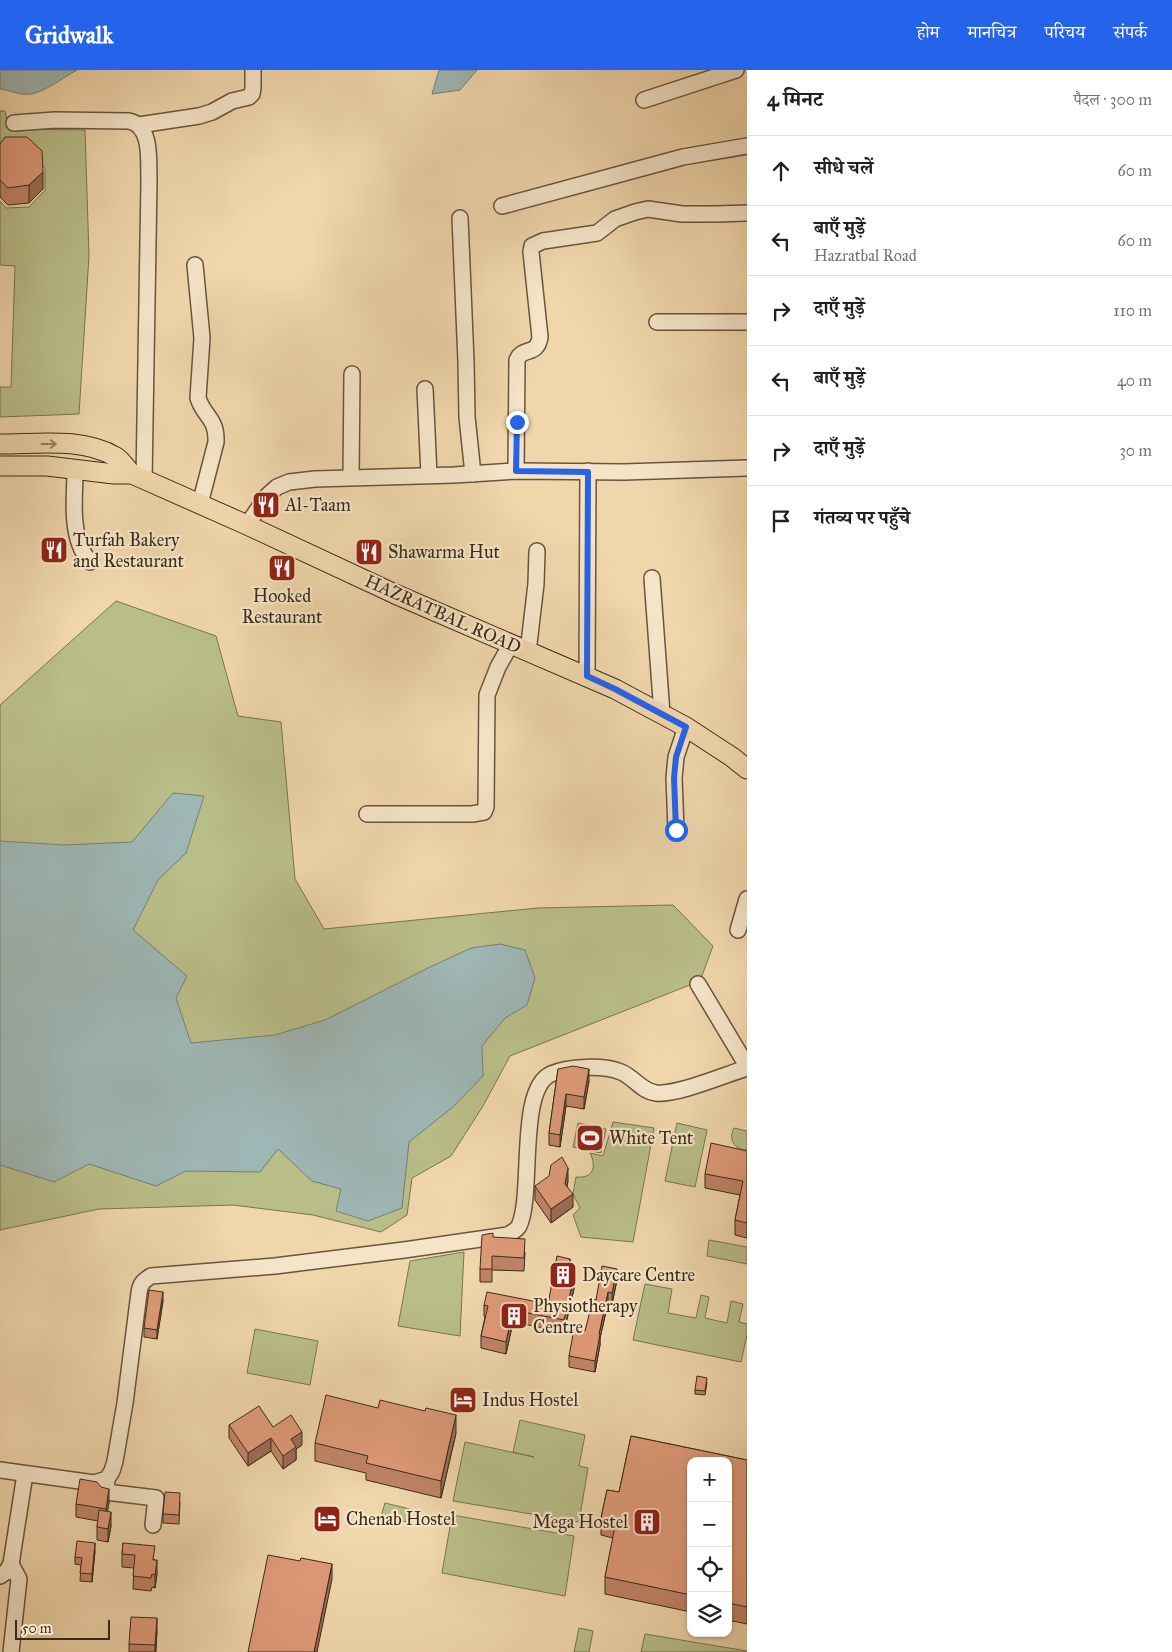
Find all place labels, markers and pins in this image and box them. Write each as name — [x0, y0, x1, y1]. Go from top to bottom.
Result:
restaurant icon: Al-Taam — [251, 490, 281, 520]
place label: Al-Taam — [284, 494, 351, 516]
place label: Turfah Bakery and Restaurant — [73, 529, 184, 572]
restaurant icon: Turfah Bakery and Restaurant — [39, 535, 69, 565]
restaurant icon: Shawarma Hut — [354, 537, 384, 567]
place label: Shawarma Hut — [388, 541, 501, 563]
restaurant icon: Hooked Restaurant — [267, 553, 297, 583]
place label: Hooked Restaurant — [242, 585, 323, 628]
sports icon: White Tent — [575, 1123, 605, 1153]
place label: White Tent — [609, 1127, 694, 1149]
building icon: Daycare Centre — [548, 1260, 578, 1290]
place label: Daycare Centre — [582, 1264, 695, 1286]
place label: Physiotherapy Centre — [533, 1295, 638, 1338]
building icon: Physiotherapy Centre — [499, 1301, 529, 1331]
hotel icon: Indus Hostel — [448, 1385, 478, 1415]
place label: Indus Hostel — [482, 1389, 579, 1411]
hotel icon: Chenab Hostel — [312, 1504, 342, 1534]
building icon: Mega Hostel — [632, 1507, 662, 1537]
place label: Chenab Hostel — [346, 1508, 456, 1530]
place label: Mega Hostel — [532, 1511, 628, 1534]

